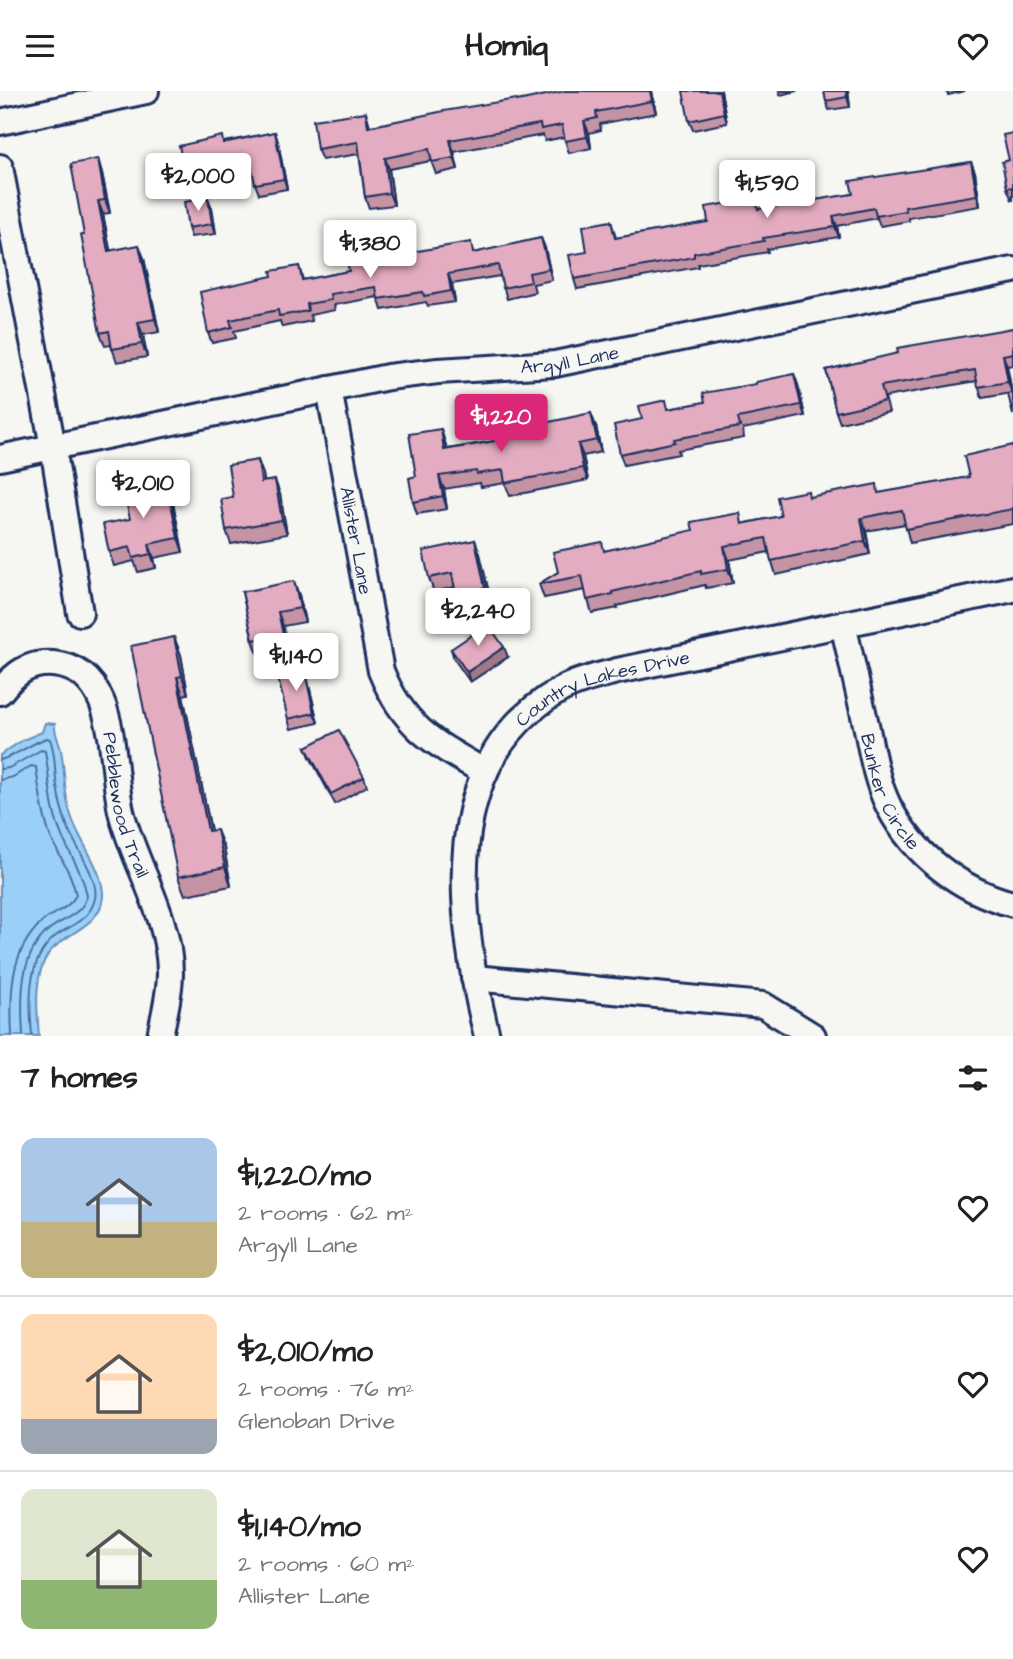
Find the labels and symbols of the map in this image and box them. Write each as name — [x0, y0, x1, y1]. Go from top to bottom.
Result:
pin: $2,000 — [141, 153, 255, 213]
pin: $1,590 — [710, 160, 824, 220]
pin: $1,380 — [313, 221, 427, 280]
street label: Argyll Lane — [520, 339, 621, 381]
pin: $1,220 — [444, 395, 558, 454]
pin: $2,010 — [86, 461, 200, 520]
street label: Allister Lane — [332, 485, 379, 597]
pin: $2,240 — [421, 589, 535, 648]
pin: $1,140 — [239, 633, 353, 693]
street label: Country Lakes Drive — [510, 644, 692, 733]
street label: Pebblewood Trail — [95, 730, 156, 882]
street label: Bunker Circle — [853, 731, 926, 856]

